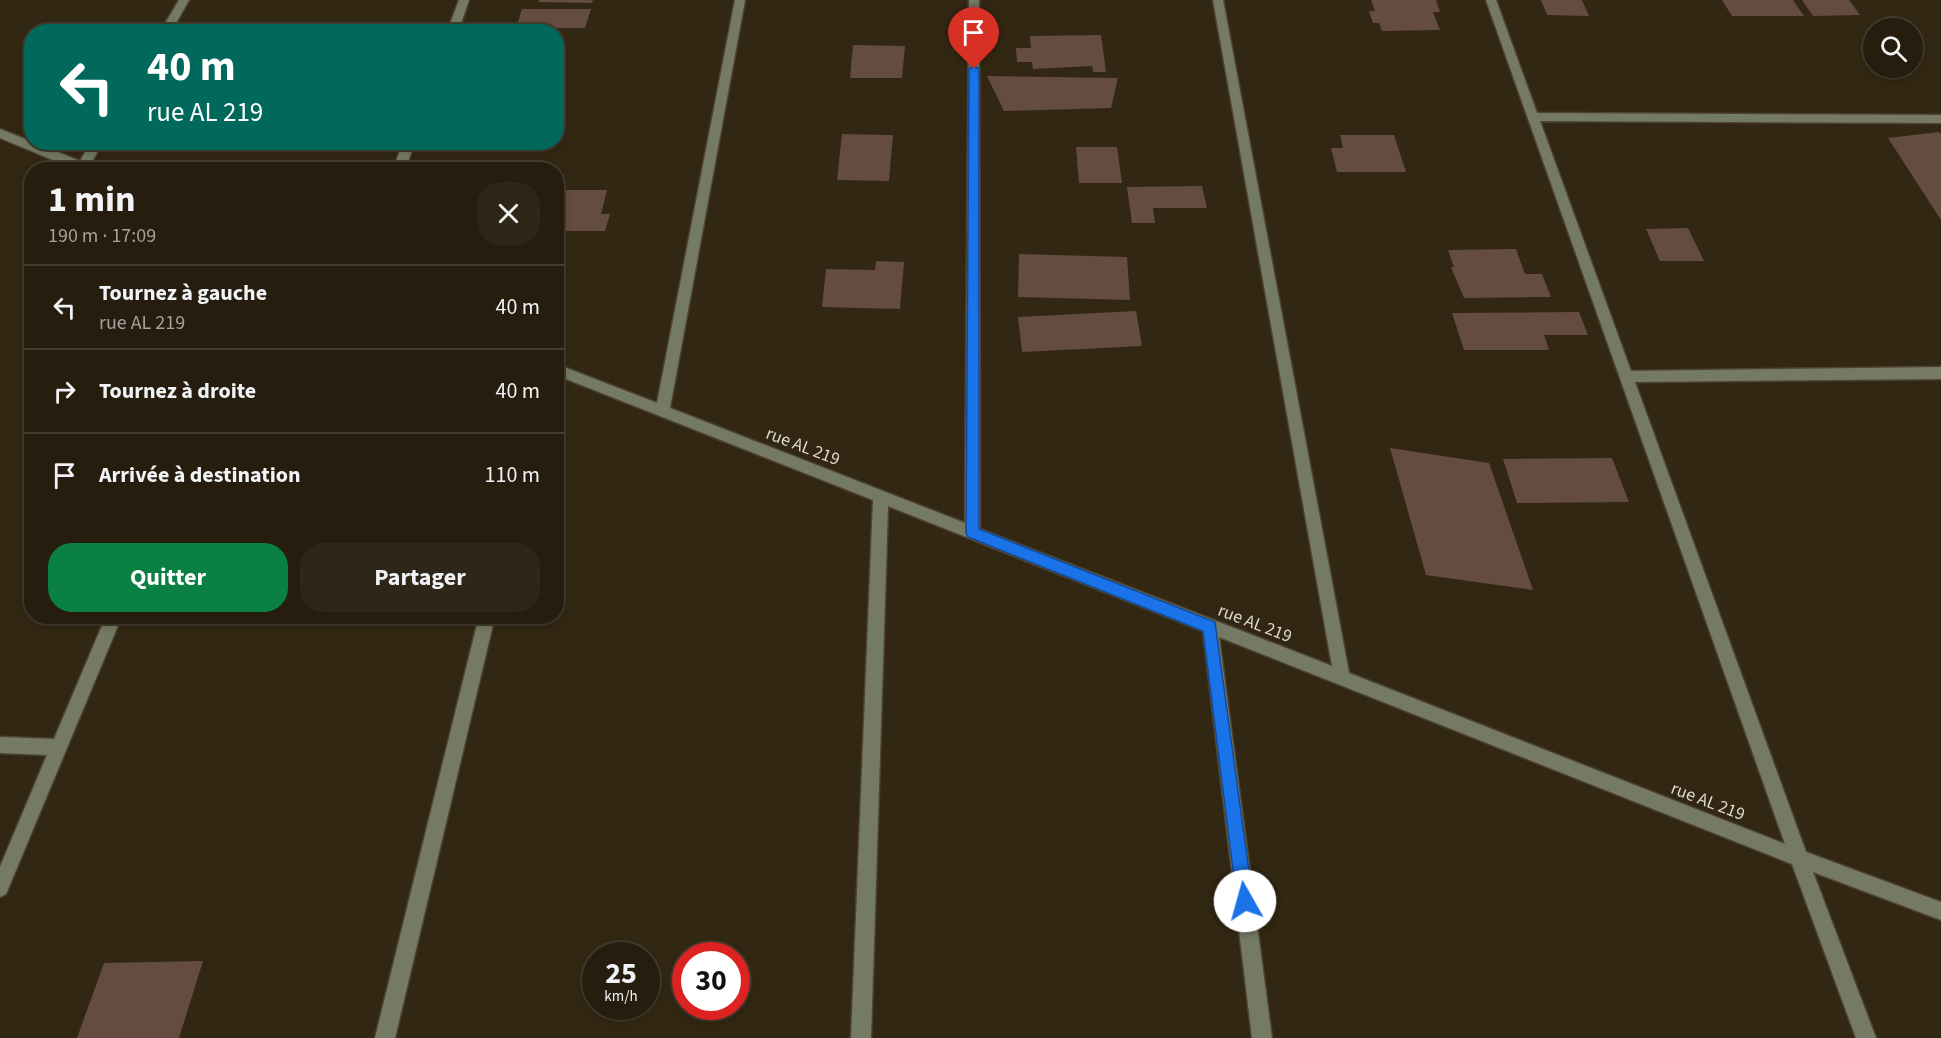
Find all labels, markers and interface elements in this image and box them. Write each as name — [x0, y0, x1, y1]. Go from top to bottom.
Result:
pin — [948, 7, 999, 69]
icon: arrive — [957, 16, 990, 49]
map controls — [1863, 18, 1923, 78]
button: search — [1863, 18, 1923, 78]
text: 40 m — [147, 37, 236, 97]
icon: left — [48, 48, 126, 126]
text: rue AL 219 — [147, 93, 263, 132]
text: 1 min — [48, 174, 136, 225]
button: close — [477, 182, 540, 245]
text: 190 m · 17:09 — [48, 222, 156, 250]
text: Tournez à gauche — [99, 277, 267, 309]
icon: left — [48, 291, 81, 324]
text: 40 m — [495, 291, 540, 323]
text: rue AL 219 — [99, 309, 185, 337]
icon: right — [48, 375, 81, 408]
text: Tournez à droite — [99, 375, 256, 407]
text: 40 m — [495, 375, 540, 407]
street label: rue AL 219 — [762, 421, 844, 472]
icon: arrive — [48, 459, 81, 492]
text: Arrivée à destination — [99, 459, 301, 491]
text: 110 m — [485, 459, 540, 491]
button: Quitter — [48, 543, 288, 612]
button: Partager — [300, 543, 540, 612]
street label: rue AL 219 — [1214, 598, 1296, 649]
street label: rue AL 219 — [1667, 776, 1749, 827]
position arrow — [1213, 869, 1277, 933]
speed limit sign: 30 — [672, 942, 750, 1020]
text: 25 — [605, 952, 637, 995]
text: km/h — [604, 986, 638, 1007]

